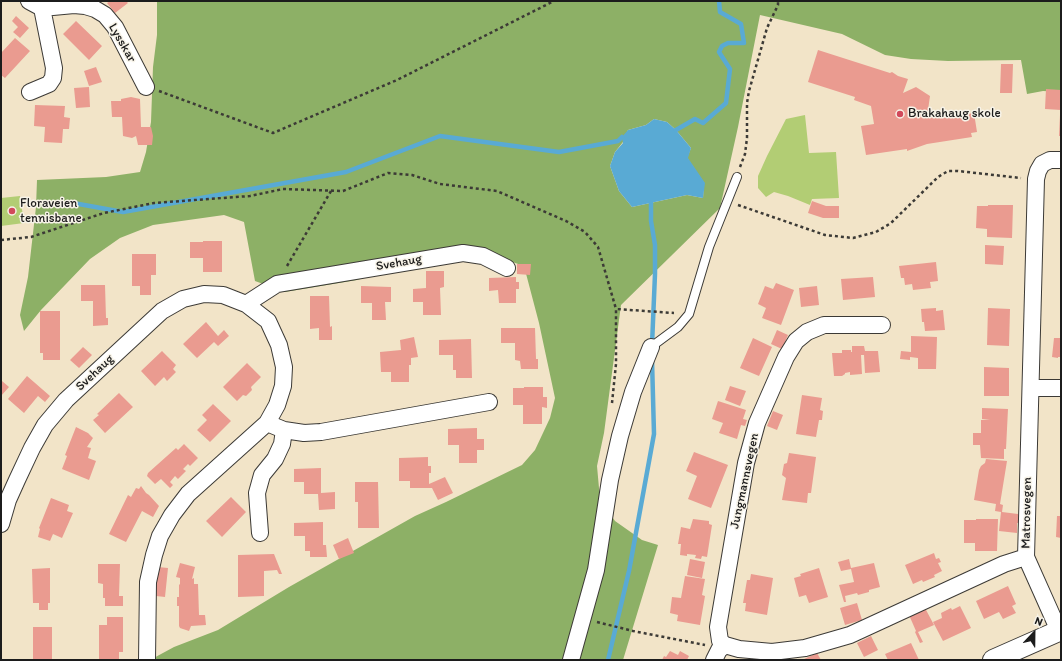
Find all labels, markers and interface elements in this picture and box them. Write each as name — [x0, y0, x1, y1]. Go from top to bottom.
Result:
street label: Lysskar — [105, 21, 139, 65]
place label: Brakahaug skole — [908, 106, 1001, 122]
marker: Brakahaug skole — [895, 109, 905, 119]
place label: Floraveien tennisbane — [20, 196, 82, 227]
marker: Floraveien tennisbane — [7, 206, 17, 216]
street label: Svehaug — [375, 251, 423, 275]
street label: Svehaug — [73, 351, 117, 395]
street label: Jungmannsvegen — [727, 432, 763, 530]
street label: Matrosvegen — [1019, 477, 1035, 549]
north arrow — [1014, 613, 1054, 653]
text: N — [1033, 614, 1045, 629]

